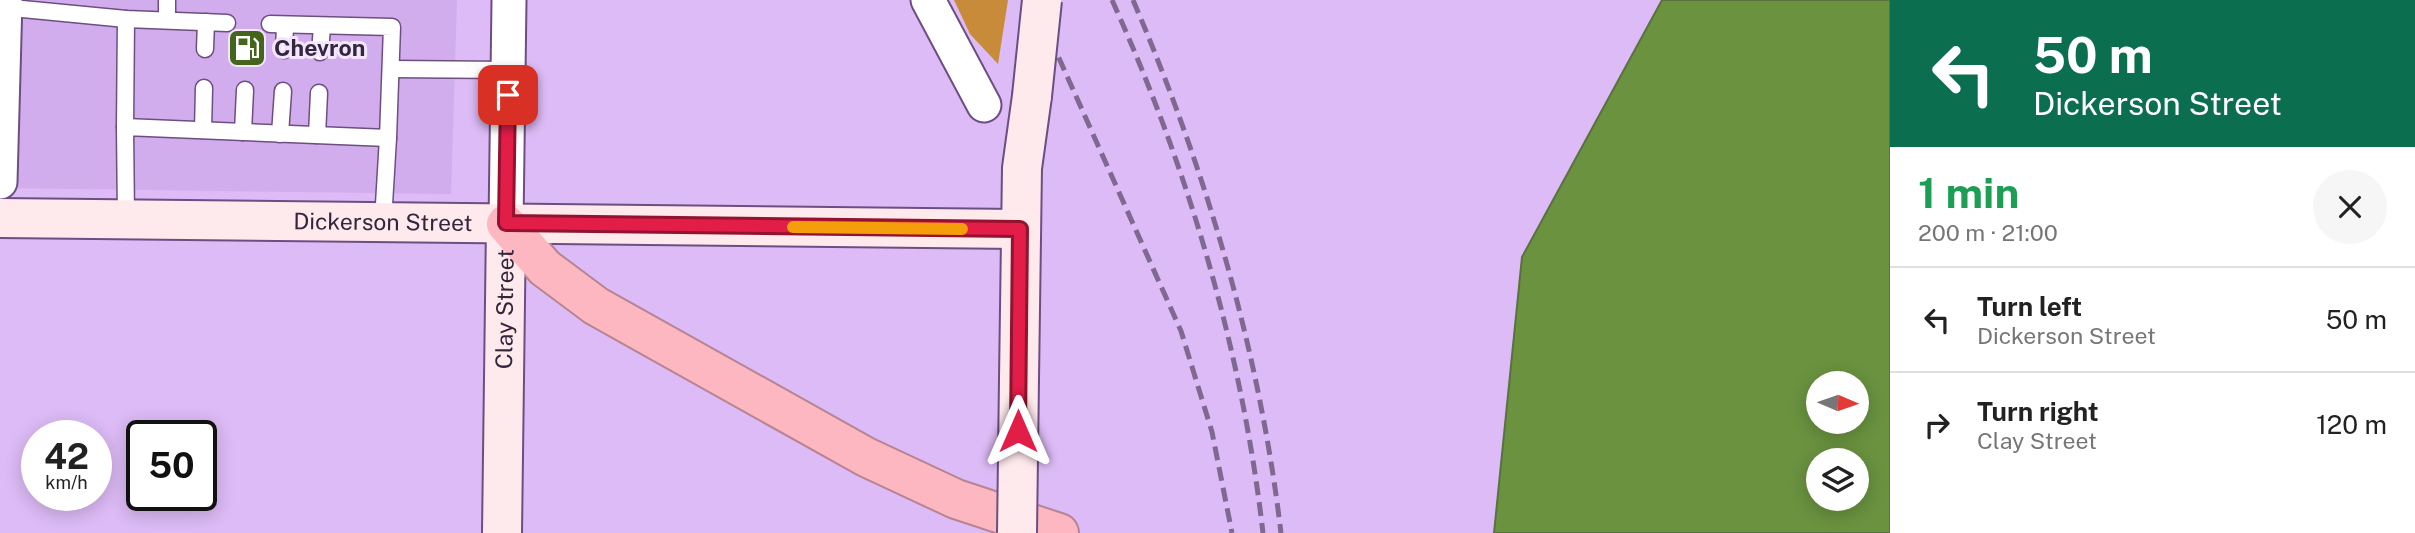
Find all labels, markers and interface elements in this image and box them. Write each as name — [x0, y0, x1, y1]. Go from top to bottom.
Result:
text: 50 m — [2033, 26, 2153, 84]
fuel station icon: Chevron — [226, 27, 268, 69]
icon: left — [1918, 28, 2009, 119]
place label: Chevron — [274, 34, 365, 61]
pin — [478, 65, 538, 125]
icon: arrive — [489, 76, 527, 114]
text: Dickerson Street — [2033, 85, 2282, 122]
text: 1 min — [1918, 168, 2019, 217]
button: close — [2313, 170, 2387, 244]
street label: Dickerson Street — [293, 207, 473, 236]
text: 200 m · 21:00 — [1918, 219, 2058, 246]
street label: Clay Street — [490, 249, 519, 369]
text: Turn left — [1977, 291, 2082, 322]
icon: left — [1918, 301, 1956, 339]
text: 50 m — [2326, 304, 2387, 335]
text: Dickerson Street — [1977, 322, 2156, 349]
north arrow — [1806, 371, 1869, 434]
map controls — [1806, 371, 1869, 511]
position arrow — [981, 394, 1055, 468]
text: Turn right — [1977, 396, 2099, 427]
icon: right — [1918, 406, 1956, 444]
text: 120 m — [2316, 409, 2387, 440]
speed limit sign: 50 — [126, 420, 217, 511]
text: Clay Street — [1977, 427, 2097, 454]
text: 42 — [44, 436, 89, 477]
button: layers — [1806, 448, 1869, 511]
text: km/h — [45, 472, 88, 493]

